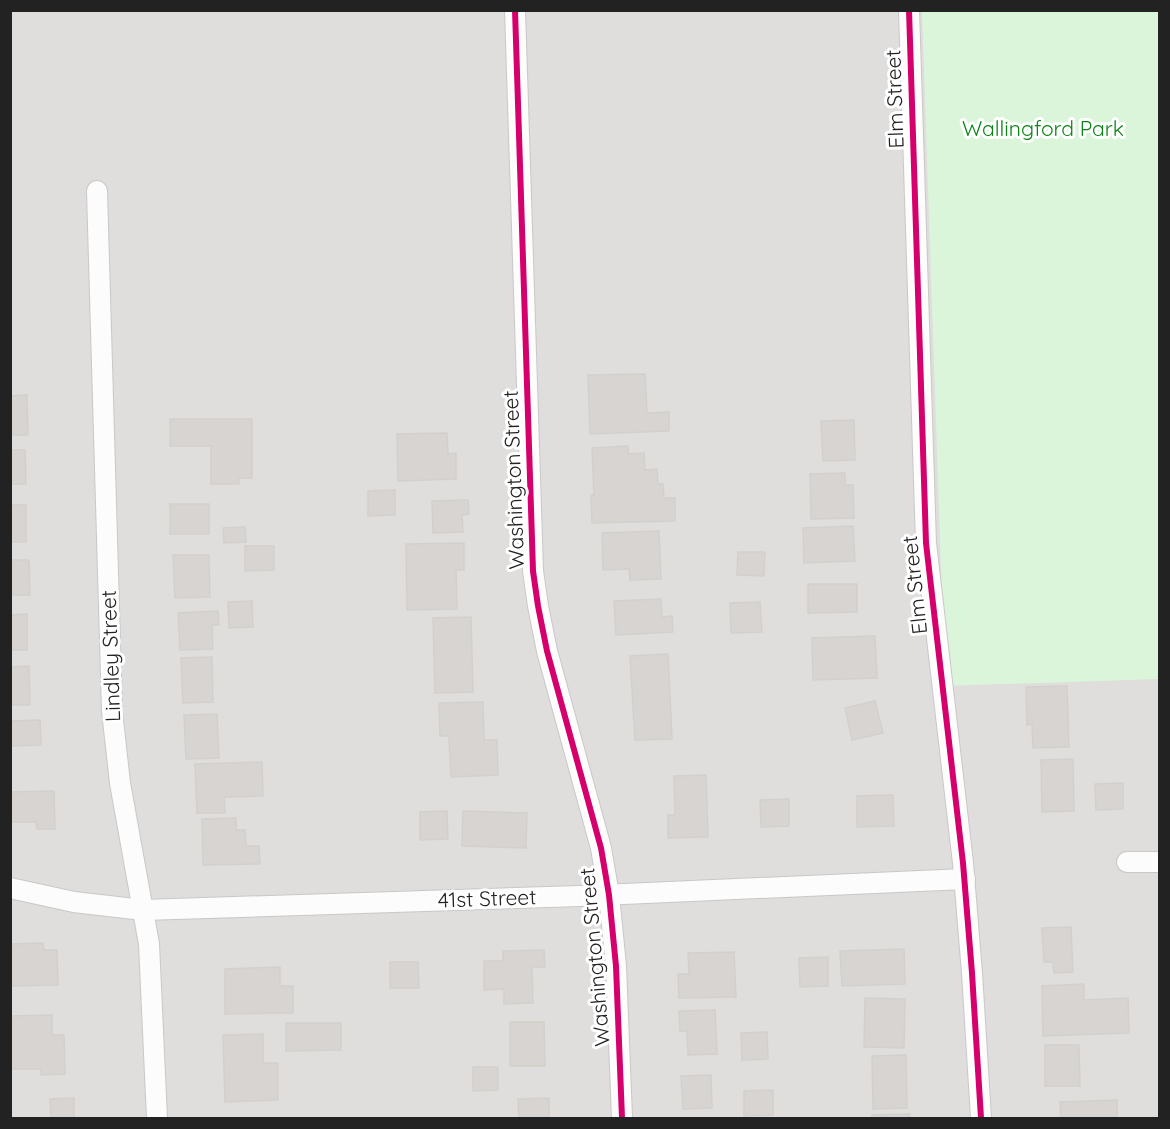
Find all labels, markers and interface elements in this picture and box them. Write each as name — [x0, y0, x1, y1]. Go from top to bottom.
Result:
street label: Elm Street — [879, 49, 909, 149]
park label: Wallingford Park — [962, 115, 1124, 141]
street label: Washington Street — [497, 390, 529, 570]
street label: Elm Street — [896, 534, 932, 636]
street label: Lindley Street — [95, 590, 125, 722]
street label: Washington Street — [573, 867, 615, 1048]
street label: 41st Street — [437, 883, 537, 913]

